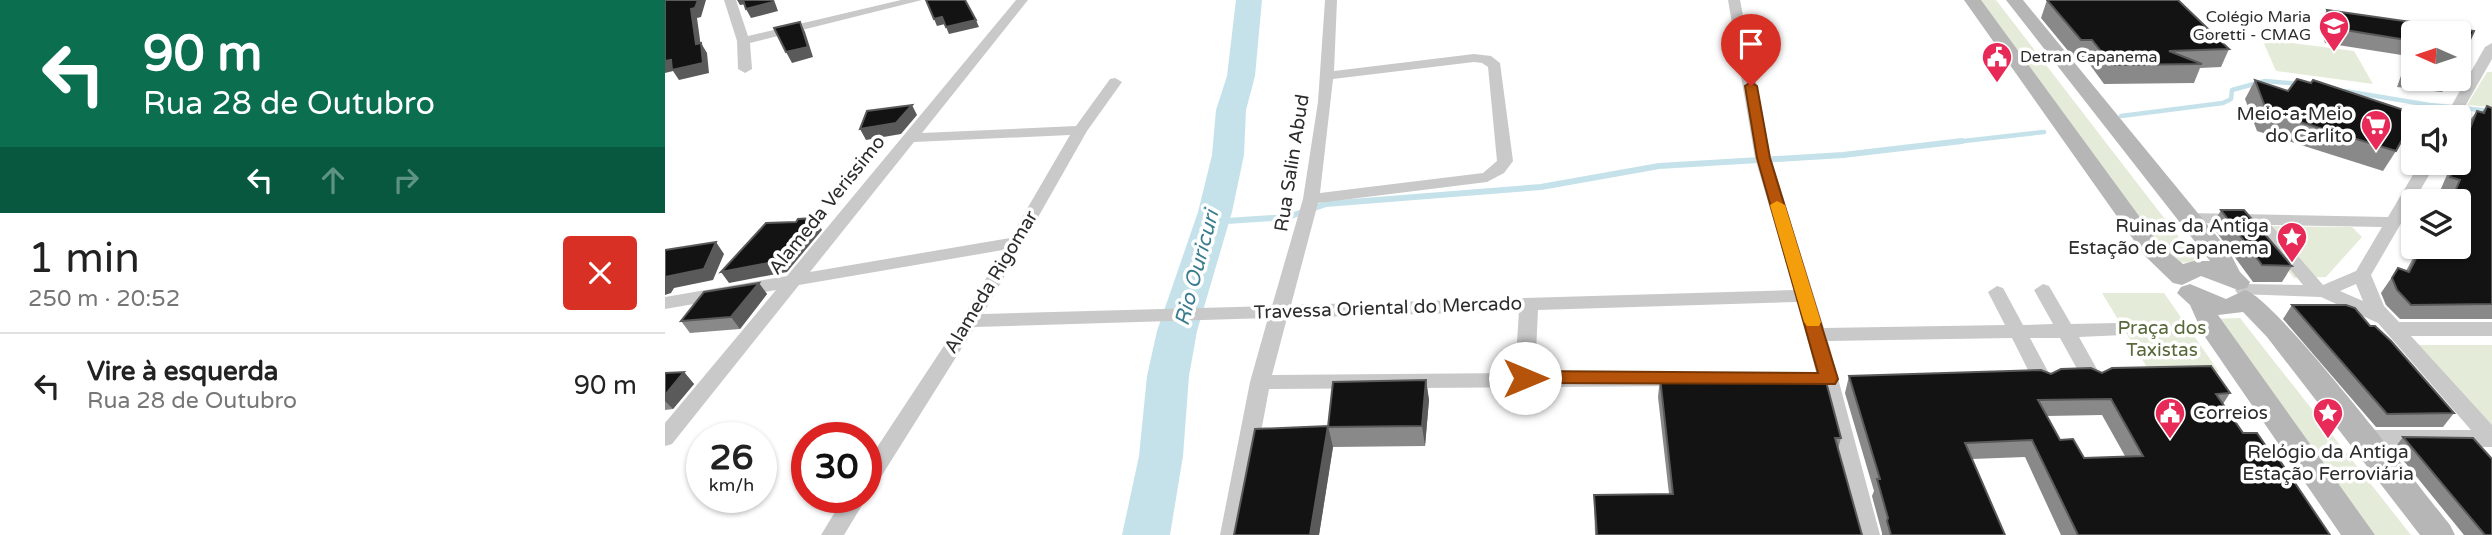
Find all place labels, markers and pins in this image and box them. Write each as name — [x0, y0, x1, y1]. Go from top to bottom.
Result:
place label: Colégio Maria Goretti - CMAG — [2193, 7, 2311, 45]
school or university icon: Colégio Maria Goretti - CMAG — [2317, 9, 2351, 53]
pin — [1721, 14, 1781, 86]
public building icon: Detran Capanema — [1980, 40, 2014, 84]
place label: Detran Capanema — [2020, 47, 2158, 67]
place label: Meio-a-Meio do Carlito — [2237, 103, 2353, 147]
supermarket icon: Meio-a-Meio do Carlito — [2359, 108, 2393, 152]
place label: Ruinas da Antiga Estação de Capanema — [2068, 215, 2269, 259]
place icon: Ruinas da Antiga Estação de Capanema — [2275, 220, 2309, 264]
public building icon: Correios — [2153, 396, 2187, 440]
place icon: Relógio da Antiga Estação Ferroviária — [2311, 396, 2345, 440]
place label: Correios — [2193, 402, 2268, 424]
place label: Relógio da Antiga Estação Ferroviária — [2242, 441, 2414, 485]

